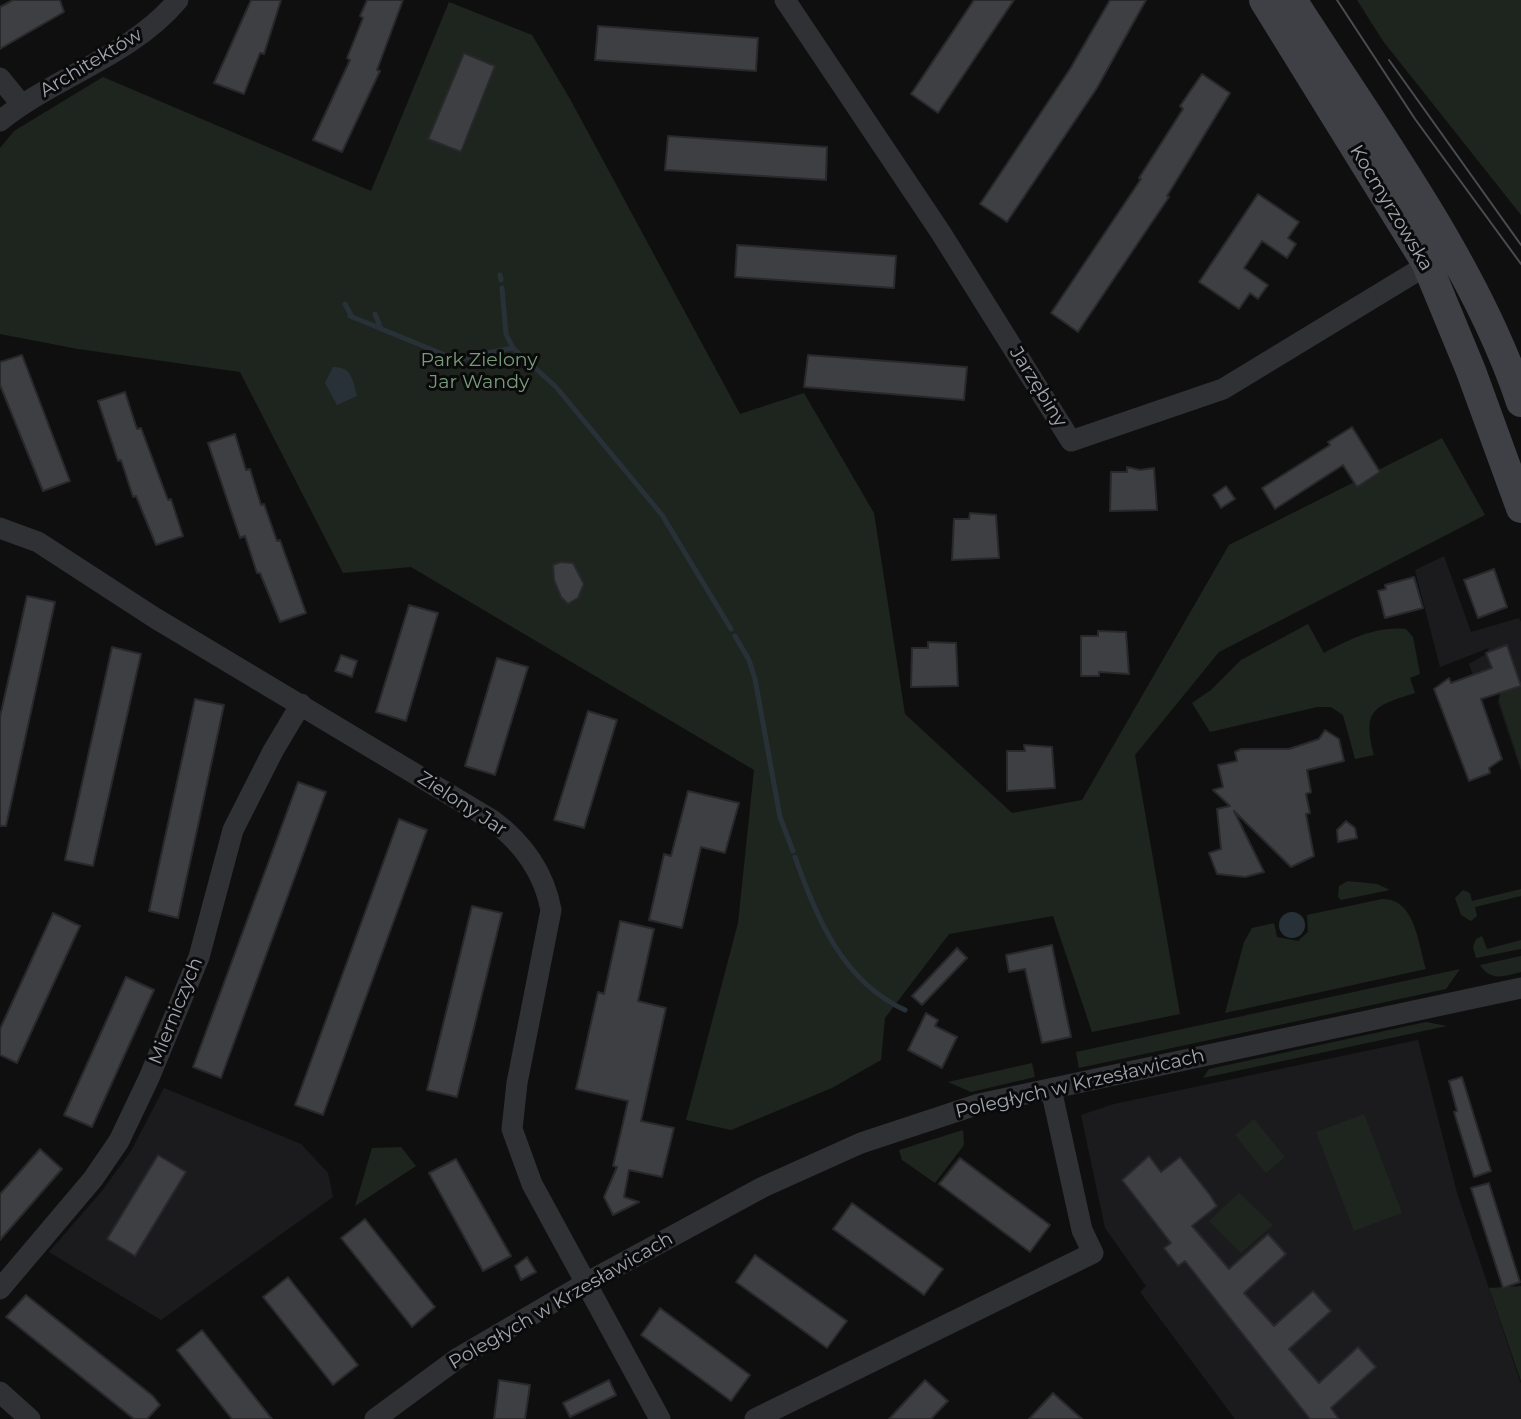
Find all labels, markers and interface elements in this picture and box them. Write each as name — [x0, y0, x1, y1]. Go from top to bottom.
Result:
street label: Architektów — [36, 24, 146, 102]
street label: Kocmyrzowska — [1344, 141, 1438, 275]
street label: Jarzębiny — [1004, 343, 1072, 431]
park label: Park Zielony Jar Wandy — [420, 349, 538, 393]
street label: Zielony Jar — [413, 767, 511, 841]
street label: Mierniczych — [144, 954, 208, 1068]
street label: Poległych w Krzesławicach — [953, 1044, 1207, 1124]
street label: Poległych w Krzesławicach — [445, 1227, 677, 1375]

